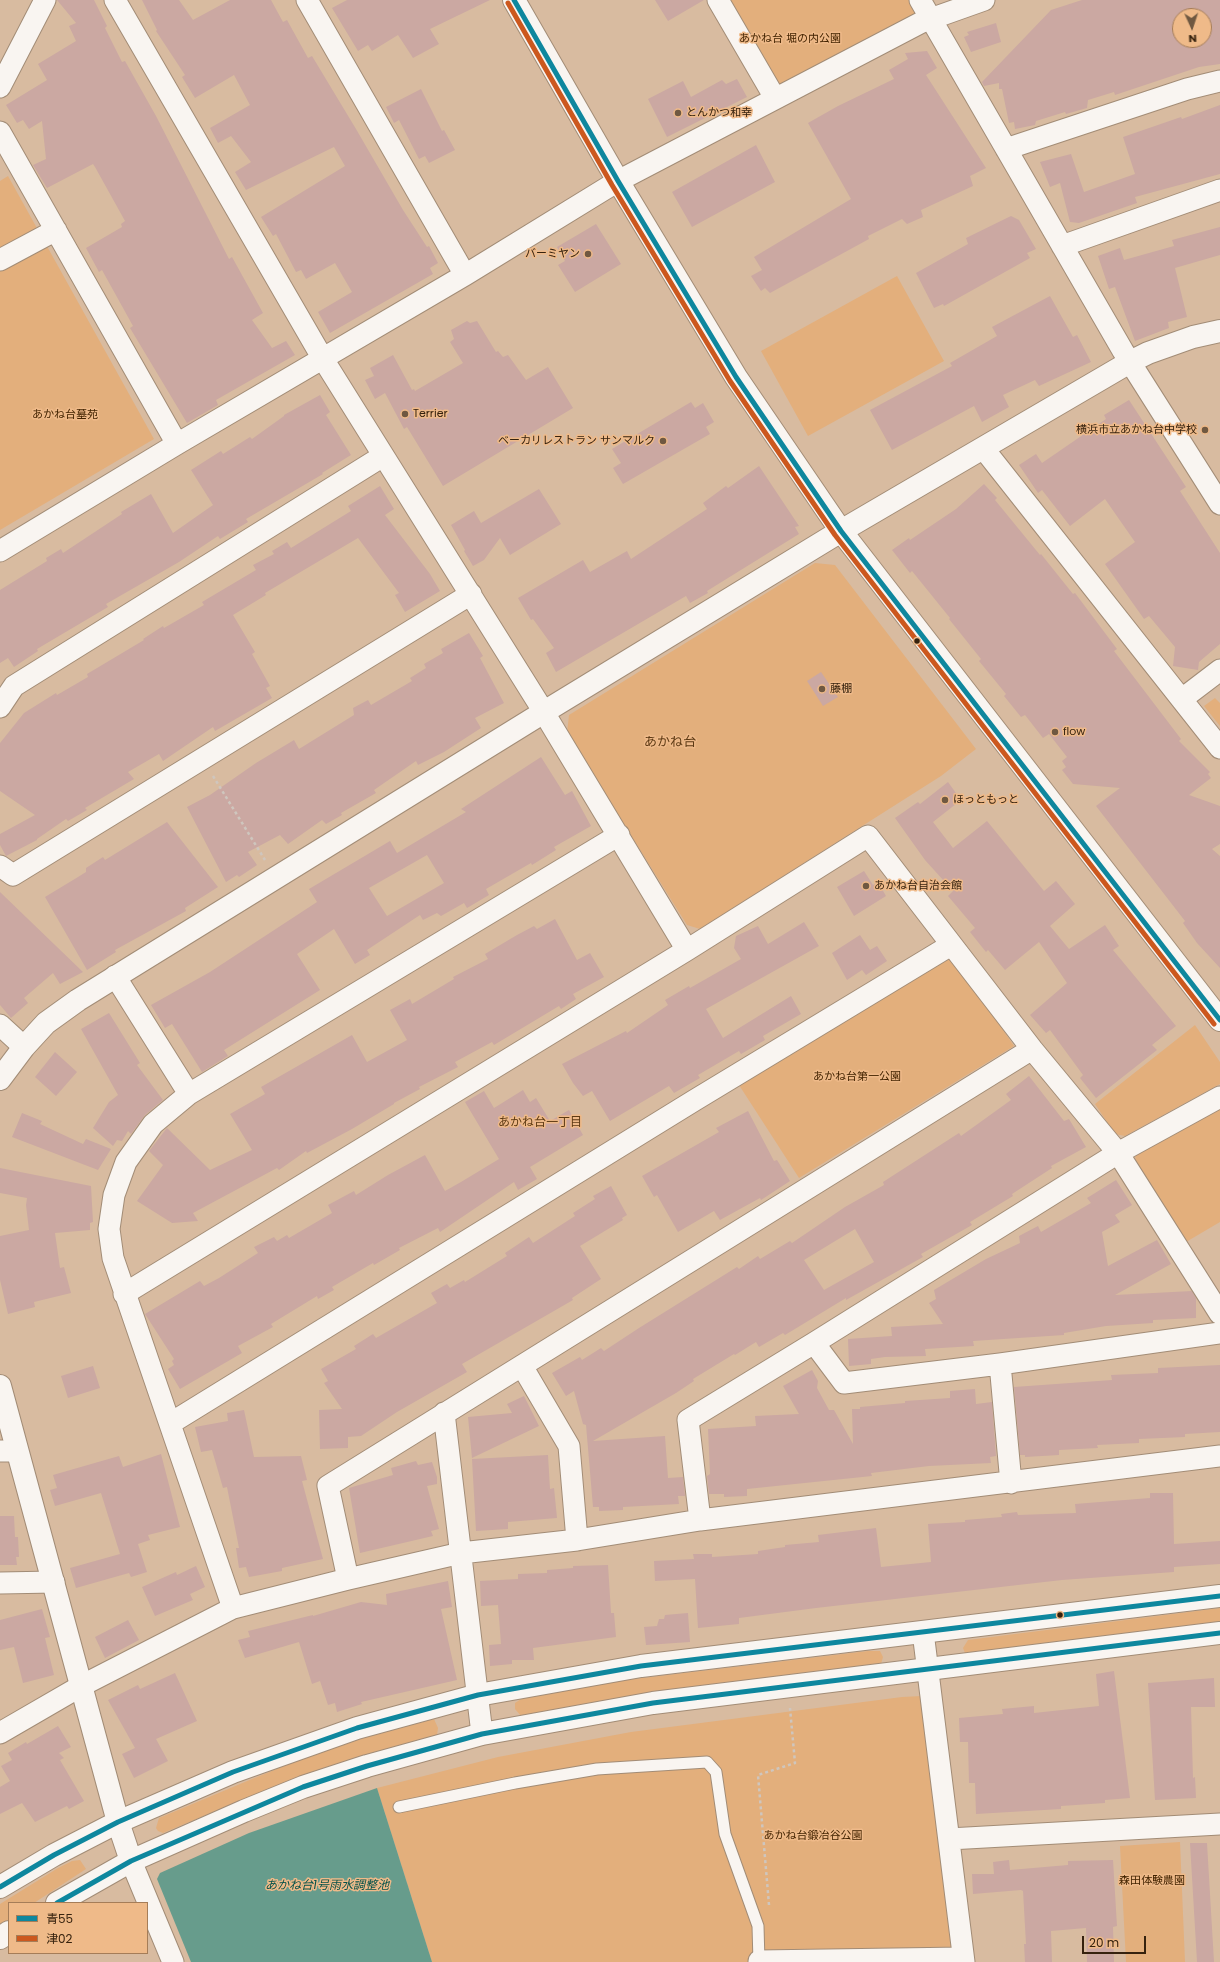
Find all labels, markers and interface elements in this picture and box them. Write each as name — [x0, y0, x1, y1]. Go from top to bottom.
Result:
north arrow — [1172, 8, 1212, 48]
text: N — [1188, 31, 1197, 47]
park label: あかね台 堀の内公園 — [739, 32, 841, 46]
place label: とんかつ和幸 — [686, 106, 752, 120]
marker: とんかつ和幸 — [673, 108, 683, 118]
place label: バーミヤン — [525, 247, 580, 261]
marker: バーミヤン — [583, 249, 593, 259]
place label: Terrier — [413, 407, 448, 421]
park label: あかね台墓苑 — [32, 408, 98, 422]
marker: Terrier — [400, 409, 410, 419]
place label: 横浜市立あかね台中学校 — [1076, 423, 1197, 437]
marker: 横浜市立あかね台中学校 — [1200, 425, 1210, 435]
place label: ベーカリレストラン サンマルク — [498, 434, 655, 448]
marker: ベーカリレストラン サンマルク — [658, 436, 668, 446]
unlabelled marker — [912, 636, 922, 646]
place label: 藤棚 — [830, 682, 852, 696]
marker: 藤棚 — [817, 684, 827, 694]
place label: flow — [1063, 725, 1085, 739]
marker: flow — [1050, 727, 1060, 737]
district label: あかね台 — [644, 735, 696, 751]
place label: ほっともっと — [953, 793, 1019, 807]
marker: ほっともっと — [940, 795, 950, 805]
place label: あかね台自治会館 — [874, 879, 962, 893]
marker: あかね台自治会館 — [861, 881, 871, 891]
park label: あかね台第一公園 — [813, 1070, 901, 1084]
district label: あかね台一丁目 — [498, 1116, 582, 1130]
unlabelled marker — [1055, 1610, 1065, 1620]
park label: あかね台鍛冶谷公園 — [764, 1829, 862, 1843]
park label: 森田体験農園 — [1119, 1874, 1185, 1888]
water label: あかね台1号雨水調整池 — [265, 1879, 389, 1893]
legend — [8, 1902, 148, 1954]
text: 青55 — [46, 1910, 73, 1927]
scale bar — [1084, 1928, 1148, 1954]
text: 津02 — [46, 1930, 72, 1947]
text: 20 m — [1089, 1934, 1119, 1951]

